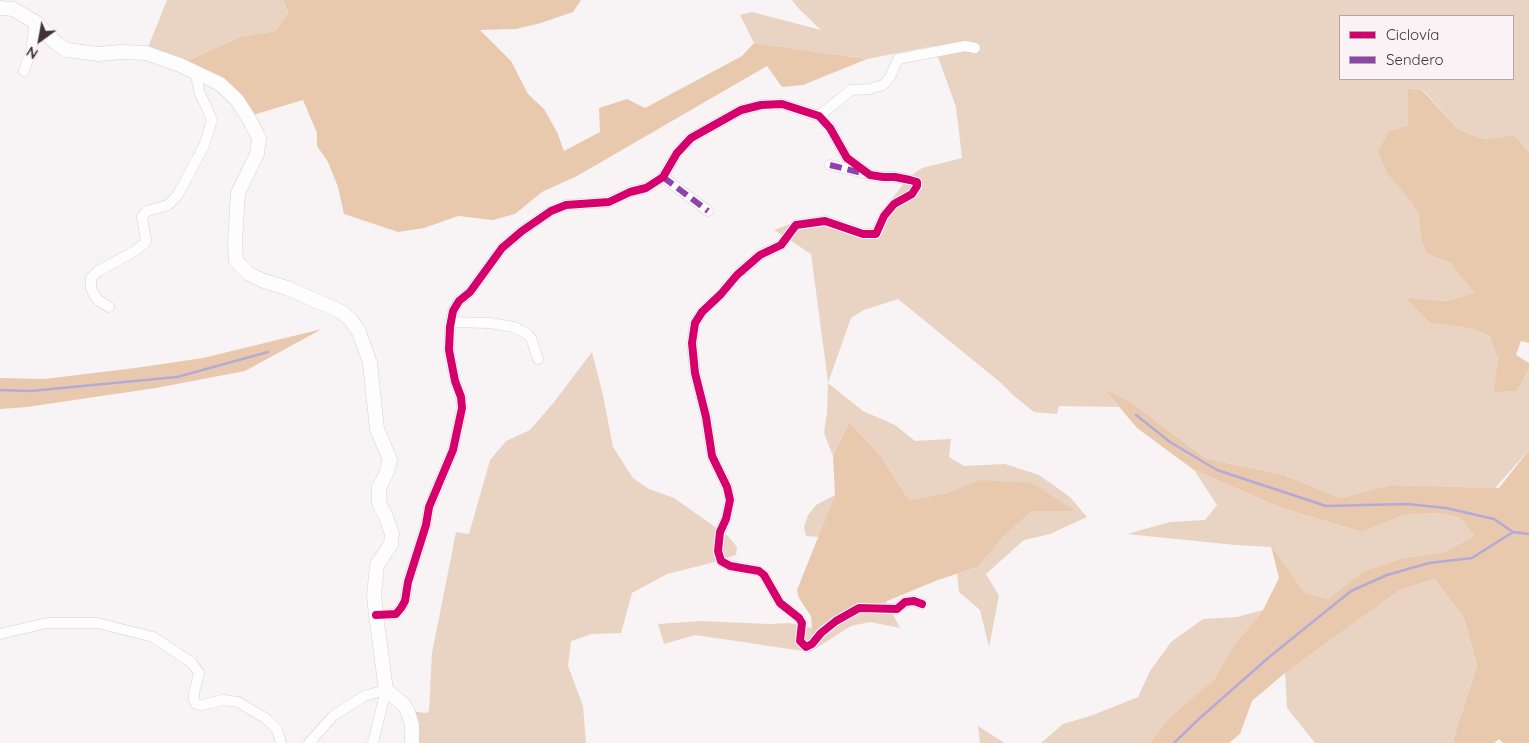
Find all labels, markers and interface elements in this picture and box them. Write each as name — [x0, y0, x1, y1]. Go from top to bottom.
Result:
north arrow — [15, 15, 65, 65]
legend — [1339, 15, 1514, 80]
text: Ciclovía — [1386, 25, 1439, 44]
text: N — [23, 42, 41, 63]
text: Sendero — [1386, 50, 1444, 69]

